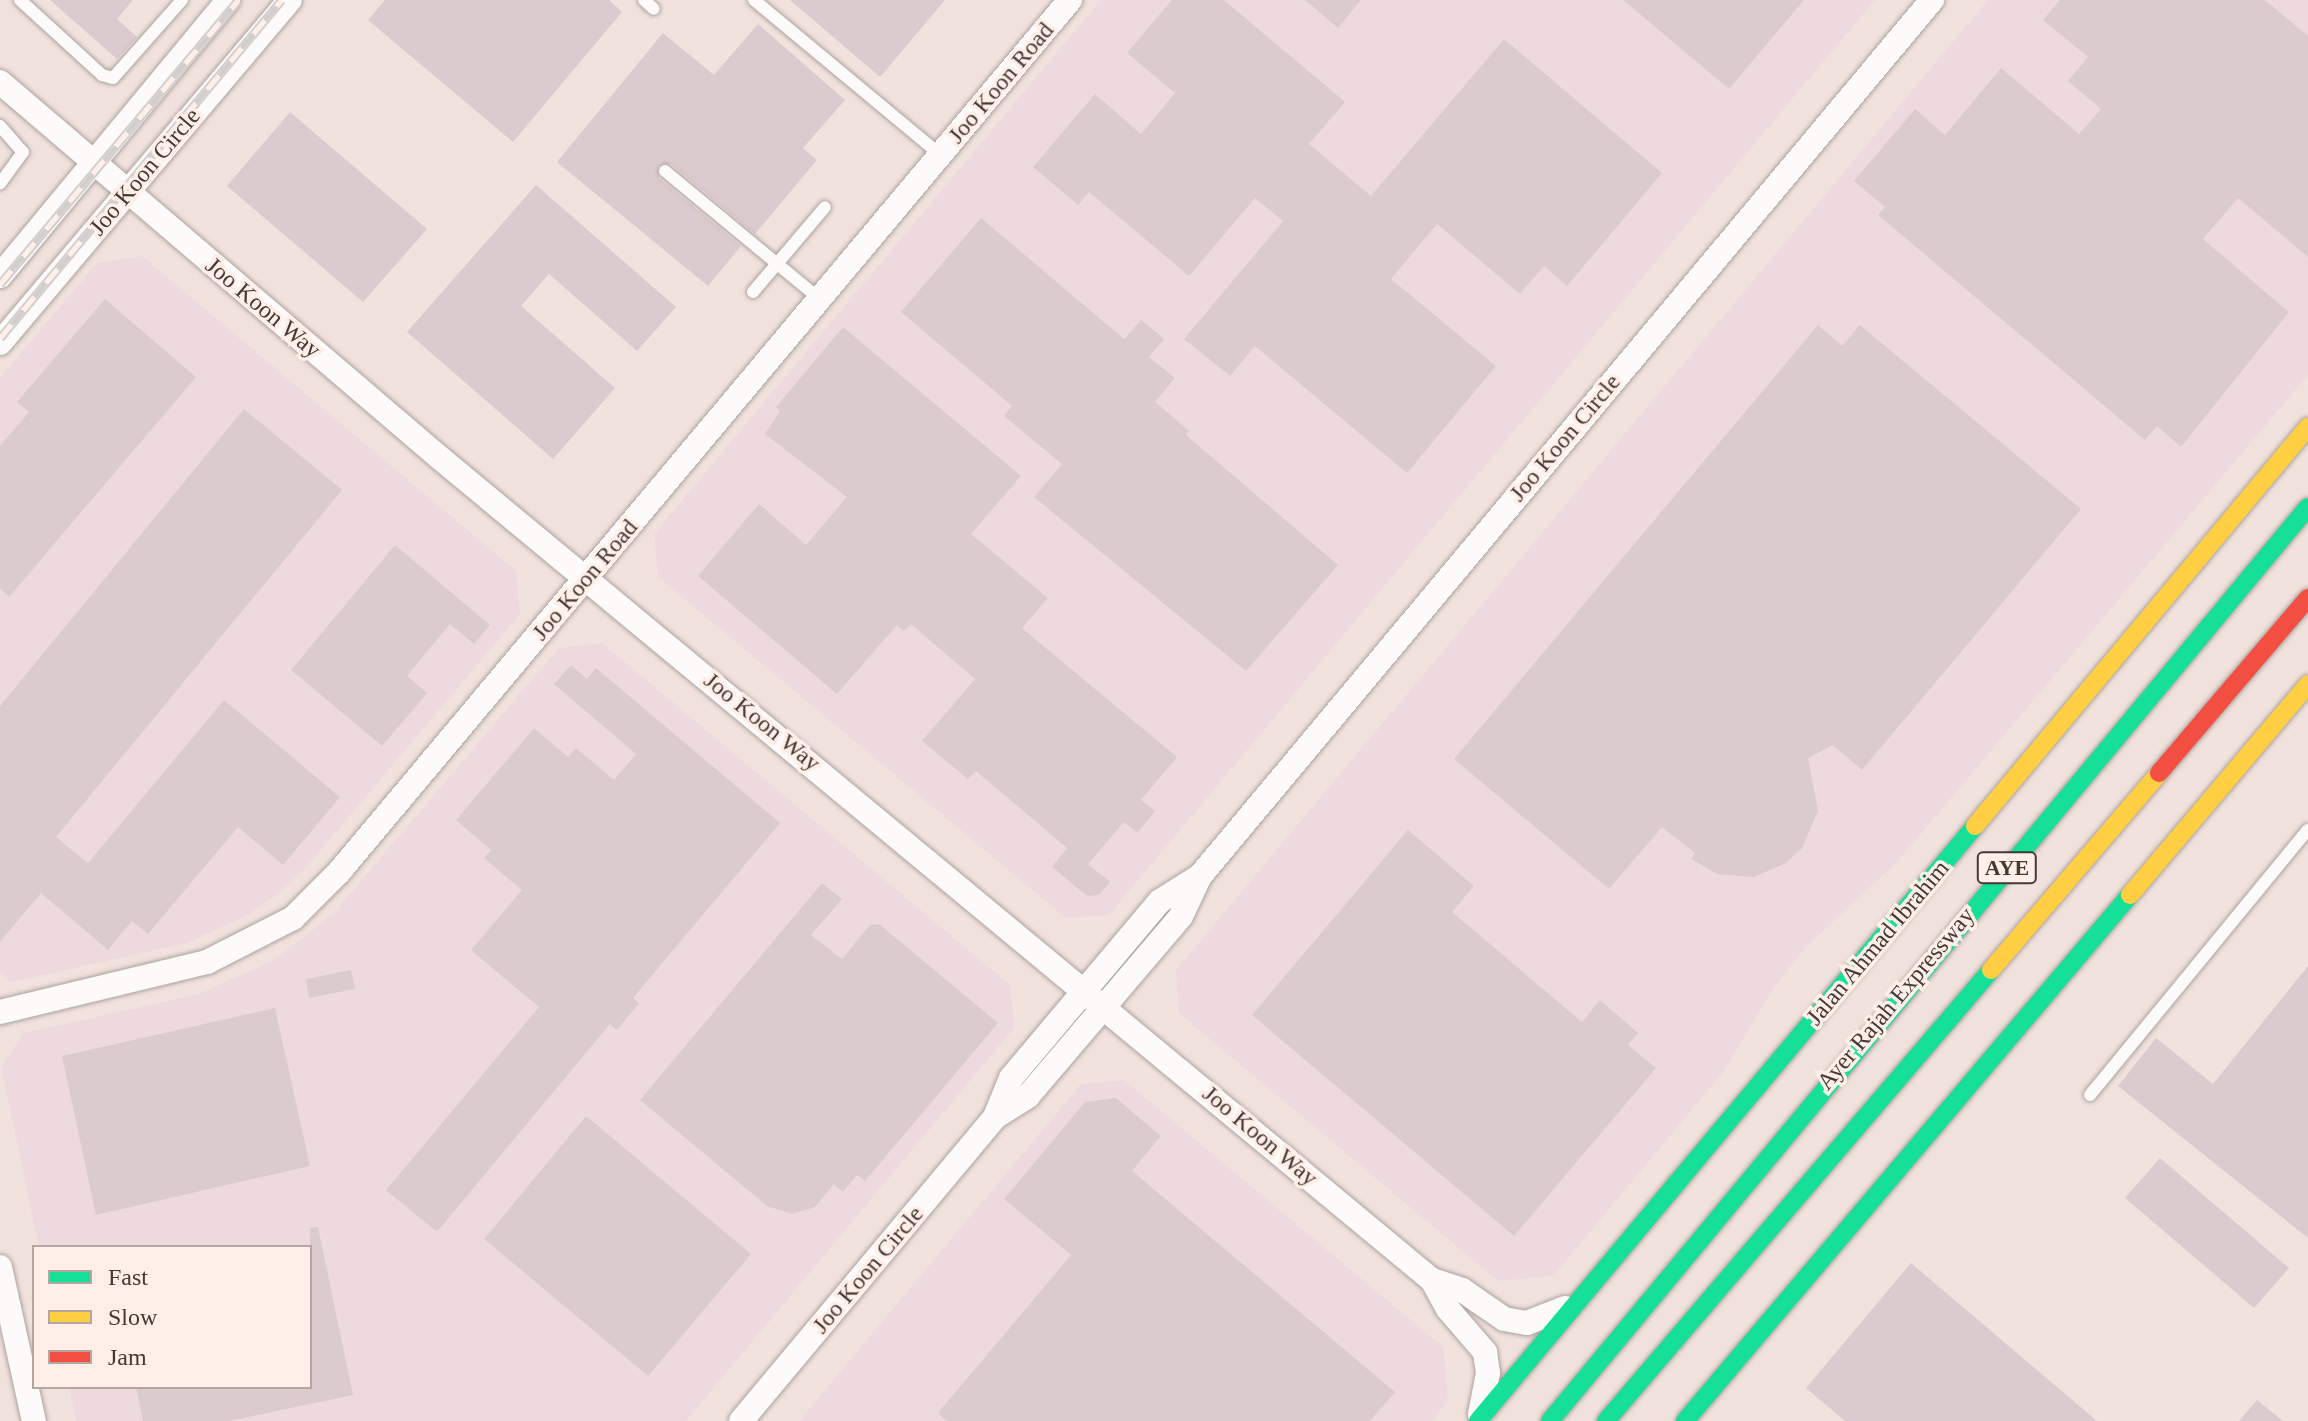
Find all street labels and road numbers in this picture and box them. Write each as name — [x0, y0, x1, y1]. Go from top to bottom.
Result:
street label: Joo Koon Road — [942, 17, 1060, 149]
street label: Joo Koon Circle — [83, 102, 207, 242]
street label: Joo Koon Way — [199, 251, 327, 365]
street label: Joo Koon Circle — [1503, 368, 1627, 508]
street label: Joo Koon Road — [526, 514, 644, 646]
street label: Joo Koon Way — [698, 666, 826, 778]
road number: AYE — [1975, 850, 2039, 886]
street label: Jalan Ahmad Ibrahim — [1800, 854, 1956, 1032]
street label: Ayer Rajah Expressway — [1811, 902, 1981, 1096]
street label: Joo Koon Way — [1196, 1079, 1324, 1193]
street label: Joo Koon Circle — [806, 1200, 930, 1340]

